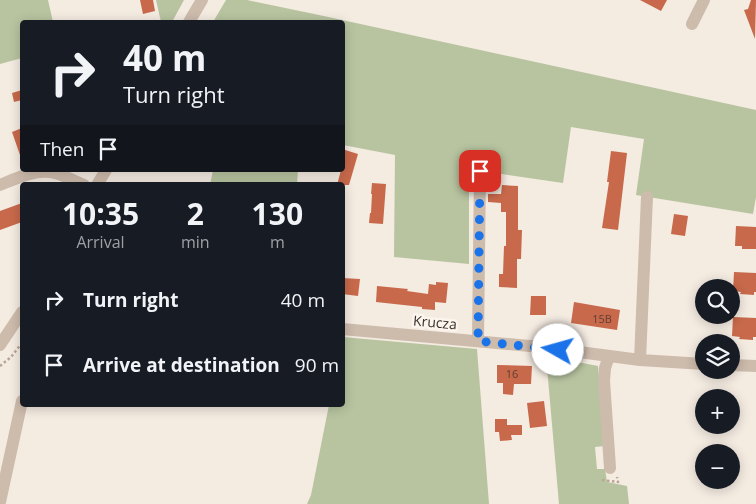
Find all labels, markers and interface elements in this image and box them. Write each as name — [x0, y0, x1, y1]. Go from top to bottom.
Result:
text: 40 m — [123, 34, 206, 81]
icon: right — [40, 40, 105, 105]
text: Turn right — [123, 79, 225, 109]
icon: arrive — [94, 135, 122, 163]
text: Then — [40, 136, 84, 162]
pin — [459, 150, 501, 192]
icon: arrive — [466, 157, 494, 185]
text: 10:35 — [62, 193, 139, 234]
text: 2 — [187, 193, 204, 234]
text: 130 — [252, 193, 303, 234]
text: Arrival — [76, 231, 125, 253]
text: min — [181, 231, 210, 253]
text: m — [270, 231, 285, 253]
map controls — [695, 279, 740, 489]
button: search — [695, 279, 740, 324]
icon: right — [40, 286, 68, 314]
text: Turn right — [83, 287, 178, 313]
text: 40 m — [281, 287, 325, 313]
street label: Krucza — [412, 311, 458, 333]
house number: 15B — [592, 311, 612, 326]
position arrow — [531, 323, 583, 375]
button: layers — [695, 334, 740, 379]
icon: arrive — [40, 351, 68, 379]
text: Arrive at destination — [83, 352, 280, 378]
text: 90 m — [295, 352, 339, 378]
house number: 16 — [506, 366, 518, 381]
button: + — [695, 389, 740, 434]
button: − — [695, 444, 740, 489]

